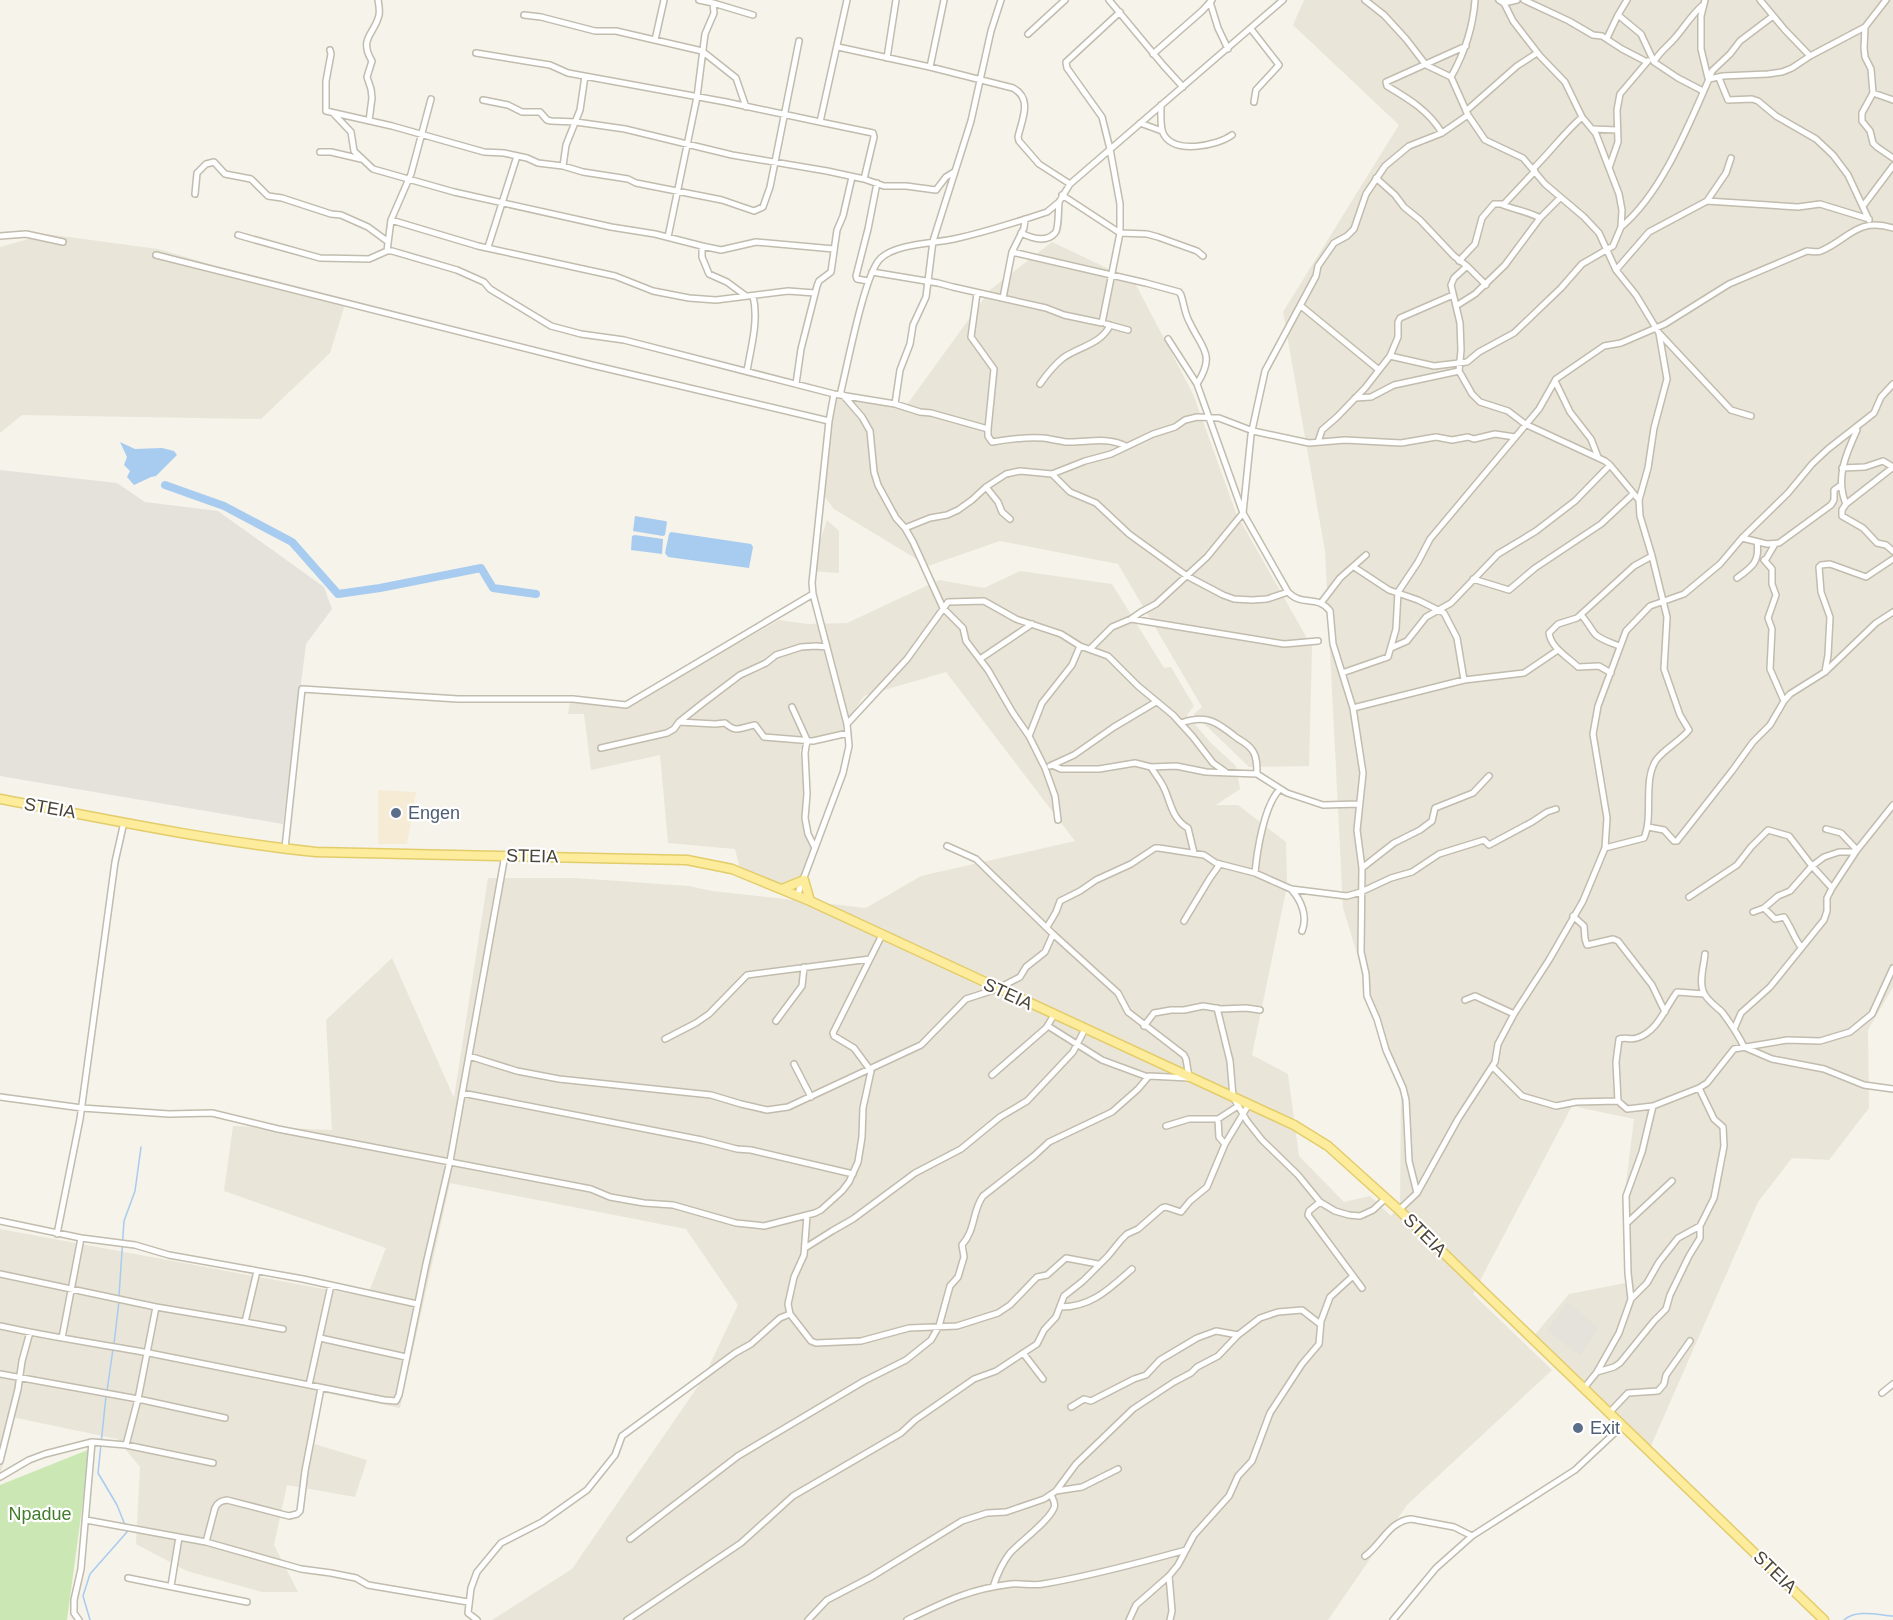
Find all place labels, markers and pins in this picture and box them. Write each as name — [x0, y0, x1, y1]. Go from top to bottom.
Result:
place label: Engen — [408, 803, 460, 823]
marker: Engen — [389, 806, 403, 820]
place label: Exit — [1590, 1418, 1620, 1438]
marker: Exit — [1571, 1421, 1585, 1435]

